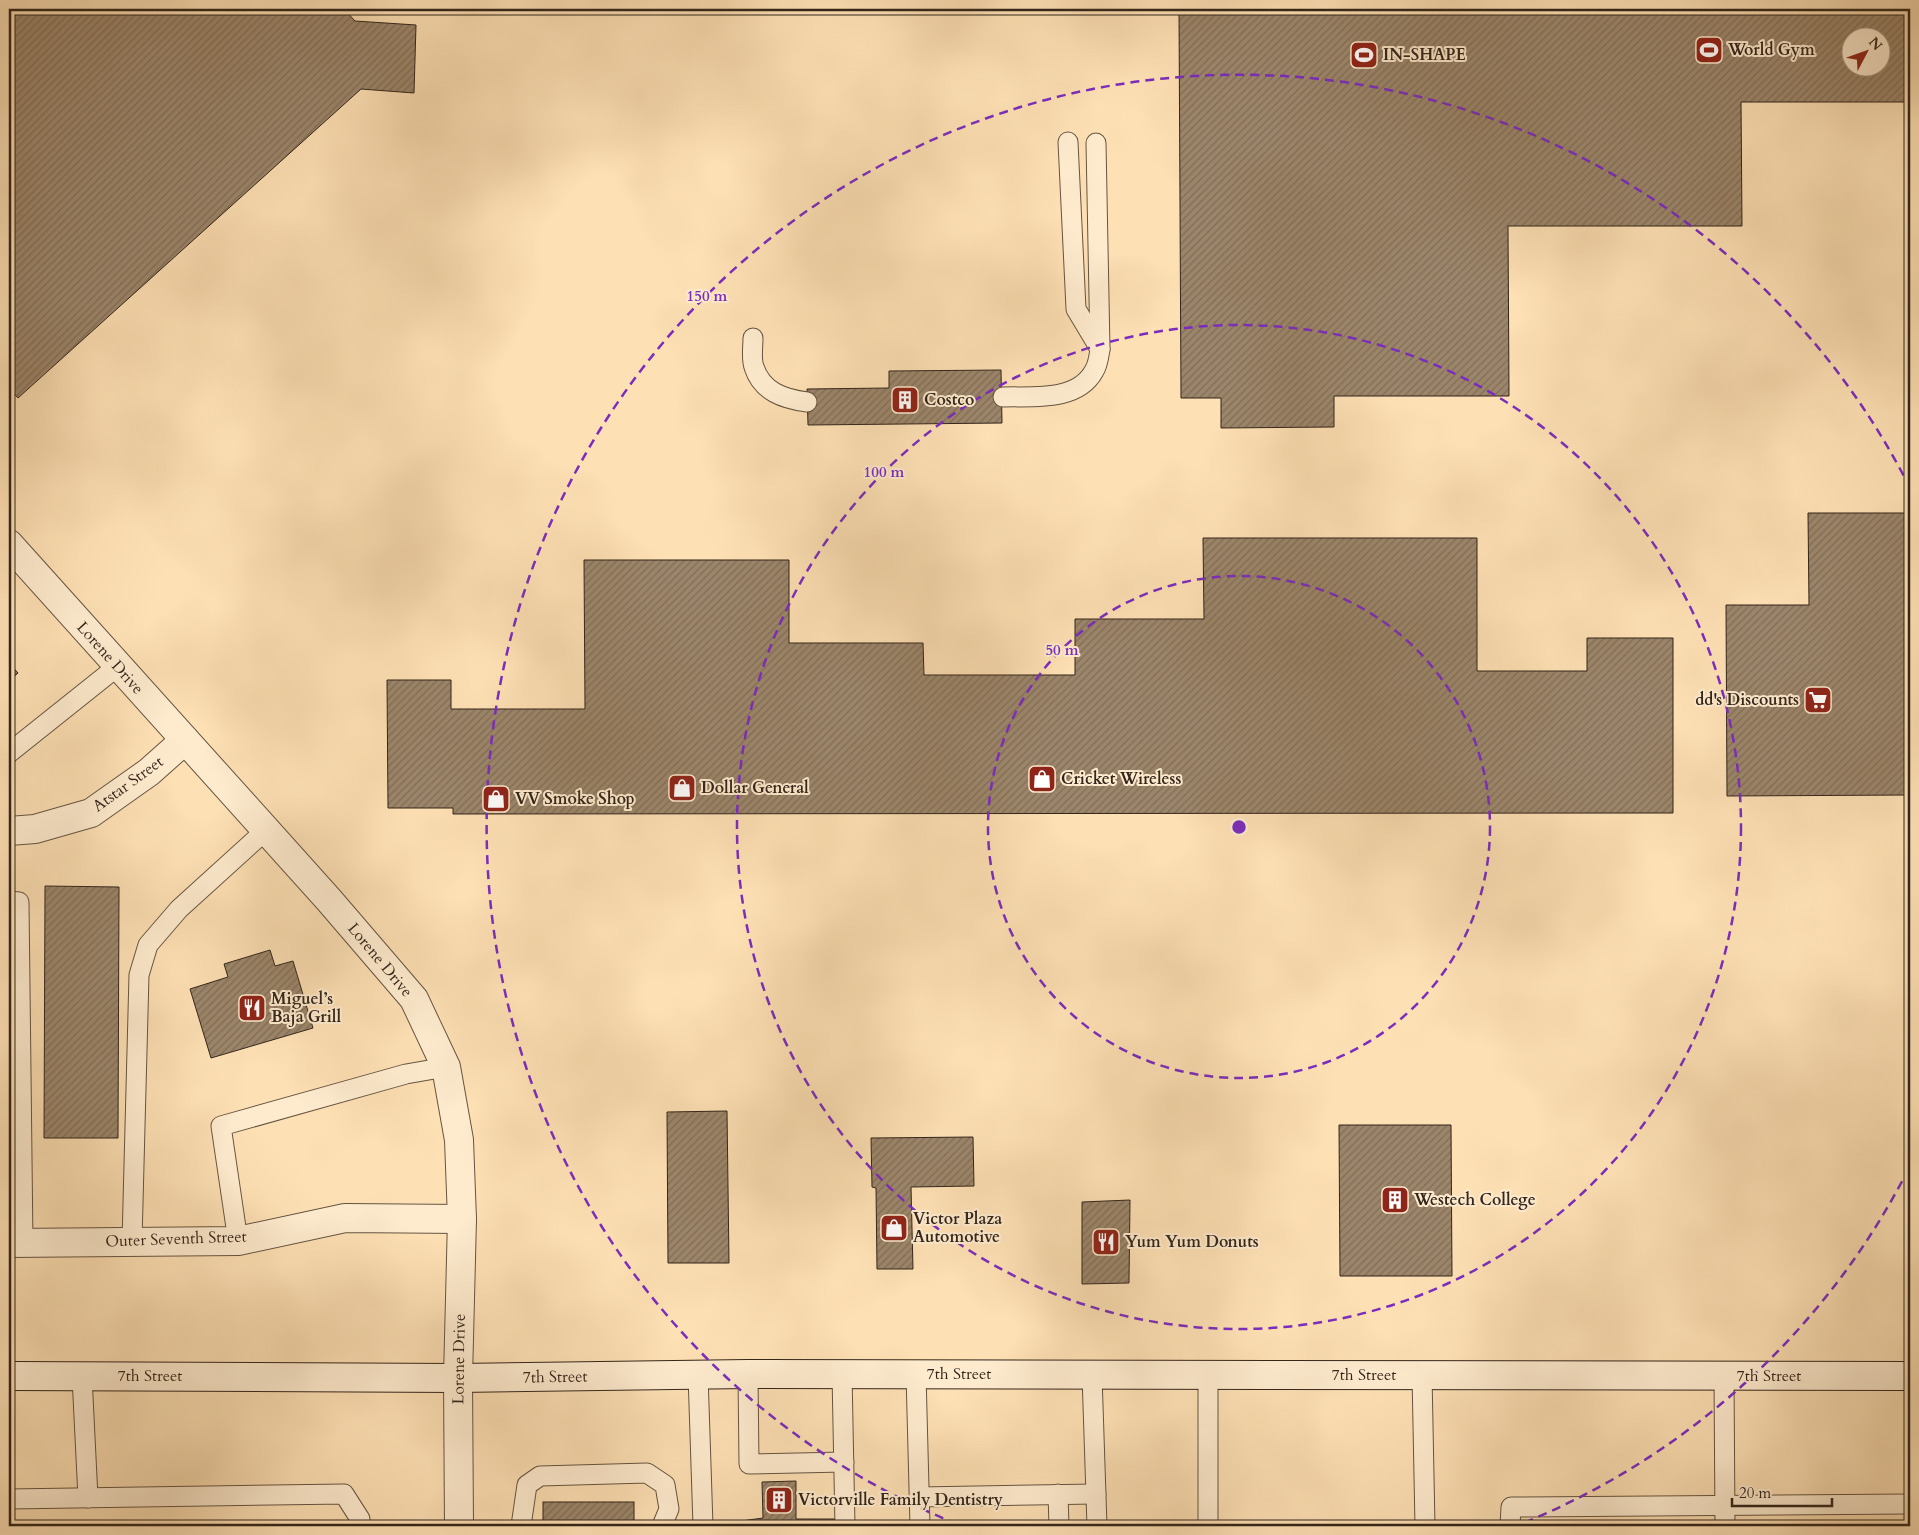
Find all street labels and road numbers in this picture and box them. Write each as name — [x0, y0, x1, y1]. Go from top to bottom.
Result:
street label: Lorene Drive — [71, 617, 149, 699]
street label: Atstar Street — [88, 751, 168, 817]
street label: Lorene Drive — [342, 918, 418, 1002]
street label: Outer Seventh Street — [105, 1226, 247, 1252]
street label: Lorene Drive — [447, 1313, 471, 1405]
street label: 7th Street — [927, 1363, 991, 1385]
street label: 7th Street — [1332, 1364, 1396, 1386]
street label: 7th Street — [118, 1365, 182, 1387]
street label: 7th Street — [522, 1365, 588, 1389]
street label: 7th Street — [1737, 1365, 1801, 1387]

